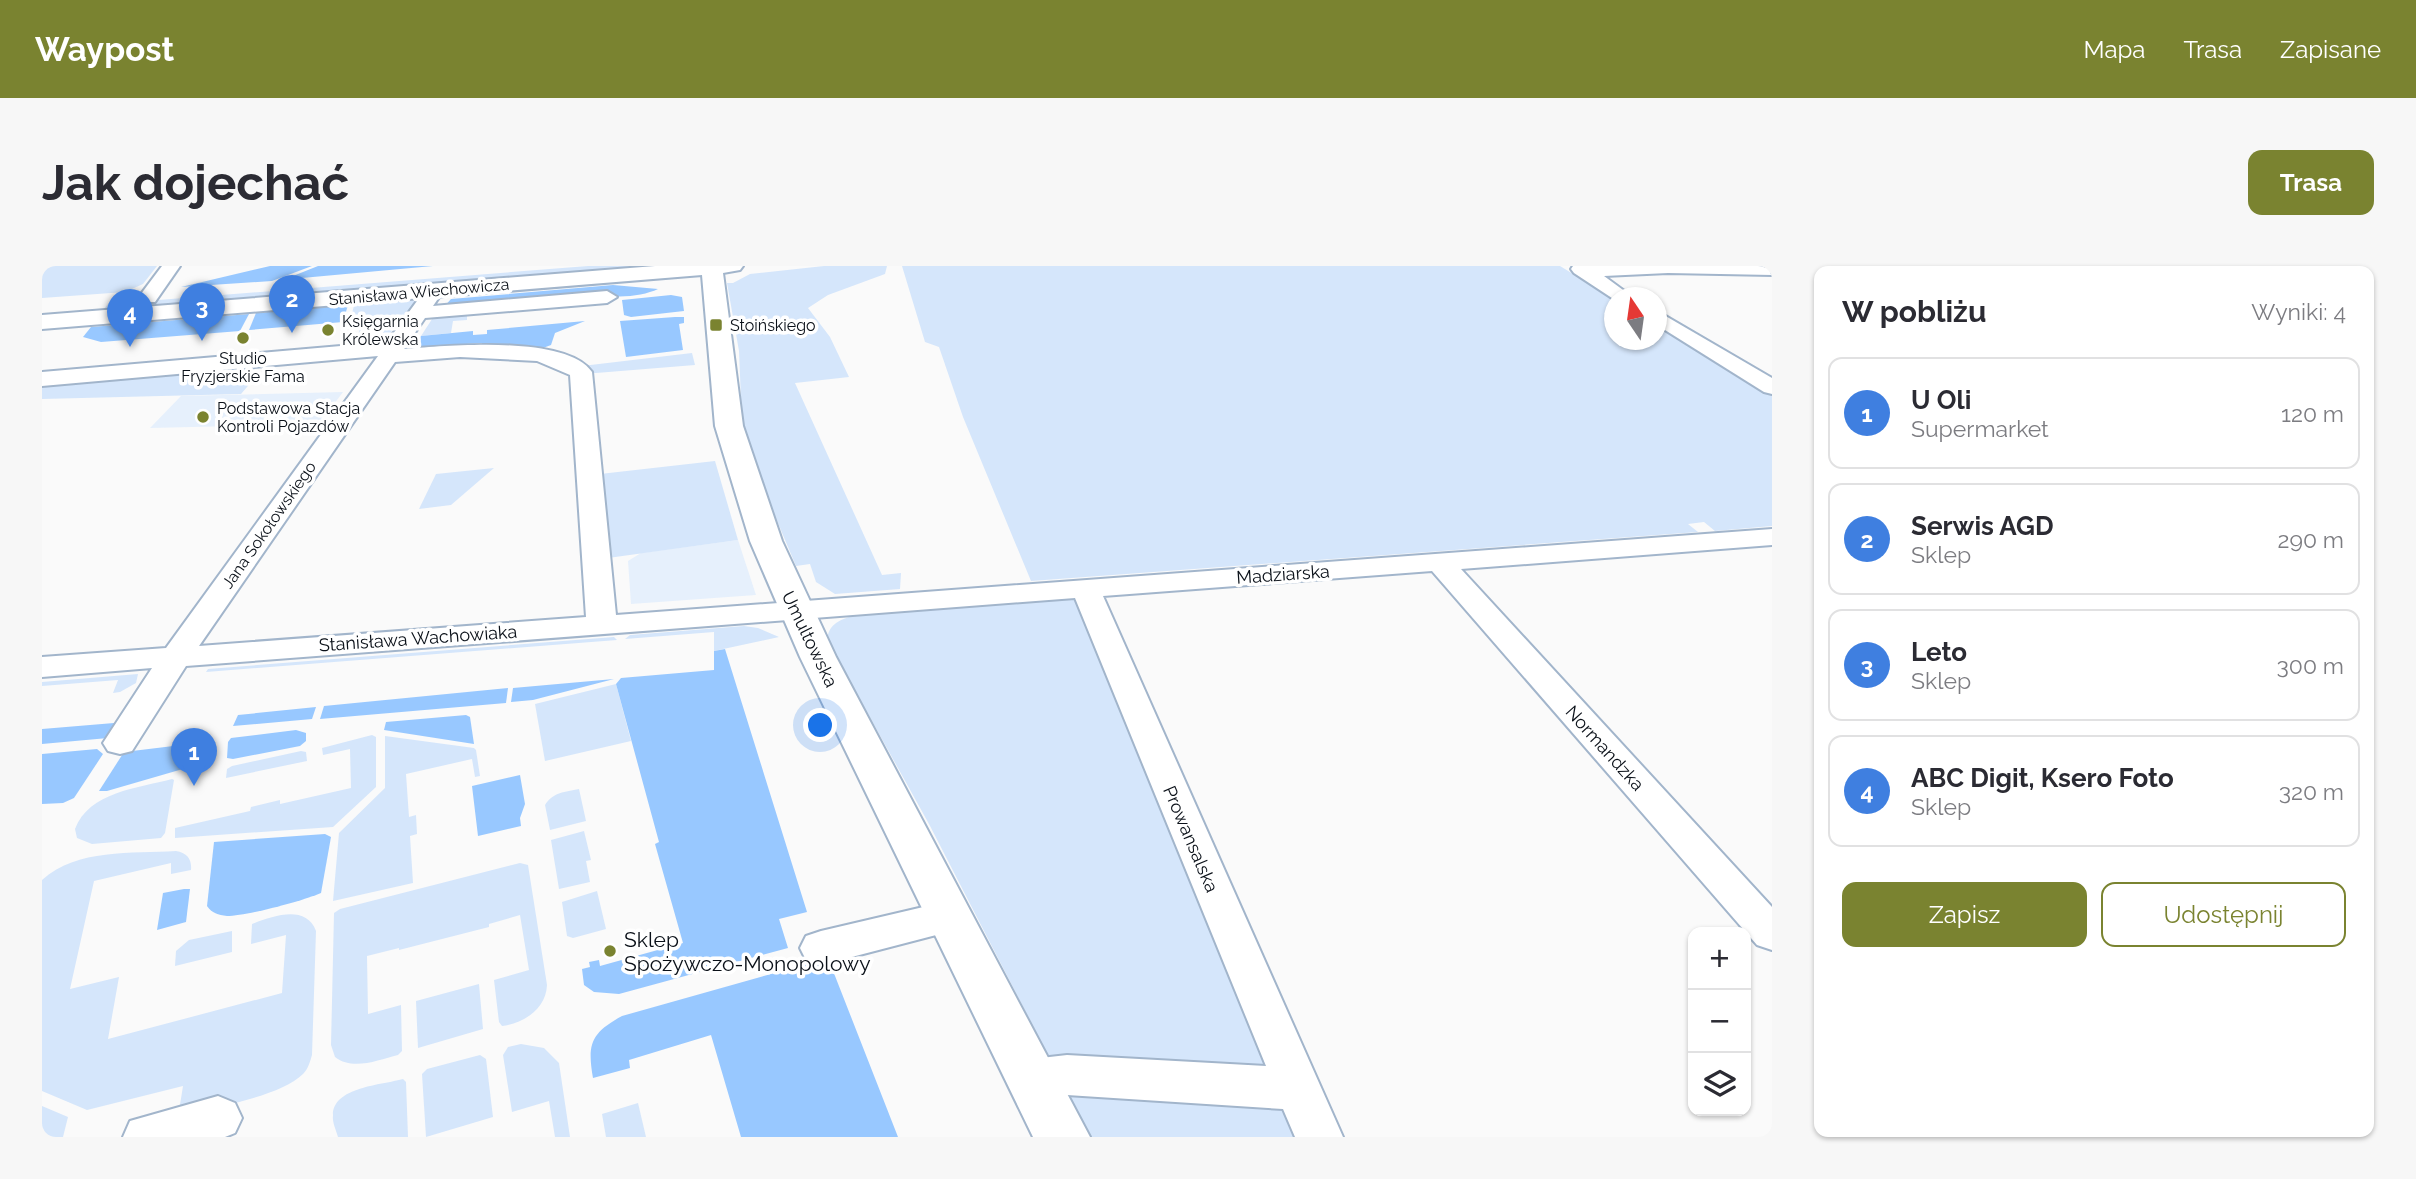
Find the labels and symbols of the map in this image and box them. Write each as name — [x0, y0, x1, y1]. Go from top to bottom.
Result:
pin: 2 — [269, 275, 315, 333]
street label: Stanisława Wiechowicza — [328, 275, 510, 309]
pin: 3 — [179, 283, 225, 341]
north arrow — [1604, 287, 1667, 350]
pin: 4 — [107, 289, 153, 347]
place label: Księgarnia Królewska — [342, 312, 419, 349]
place label: Stoińskiego — [730, 316, 816, 335]
marker: Stoińskiego — [708, 317, 724, 333]
marker: Księgarnia Królewska — [320, 322, 336, 338]
marker: Studio Fryzjerskie Fama — [235, 330, 251, 346]
place label: Studio Fryzjerskie Fama — [181, 349, 305, 386]
place label: Podstawowa Stacja Kontroli Pojazdów — [217, 399, 360, 436]
marker: Podstawowa Stacja Kontroli Pojazdów — [195, 409, 211, 425]
street label: Jana Sokołowskiego — [218, 458, 320, 592]
street label: Madziarska — [1236, 560, 1330, 588]
street label: Umultowska — [778, 588, 842, 690]
street label: Stanisława Wachowiaka — [318, 621, 518, 655]
street label: Normandzka — [1561, 701, 1649, 795]
your location — [803, 708, 837, 742]
pin: 1 — [171, 728, 217, 786]
street label: Prowansalska — [1159, 783, 1223, 895]
place label: Sklep Spożywczo-Monopolowy — [624, 927, 871, 976]
marker: Sklep Spożywczo-Monopolowy — [602, 943, 618, 959]

